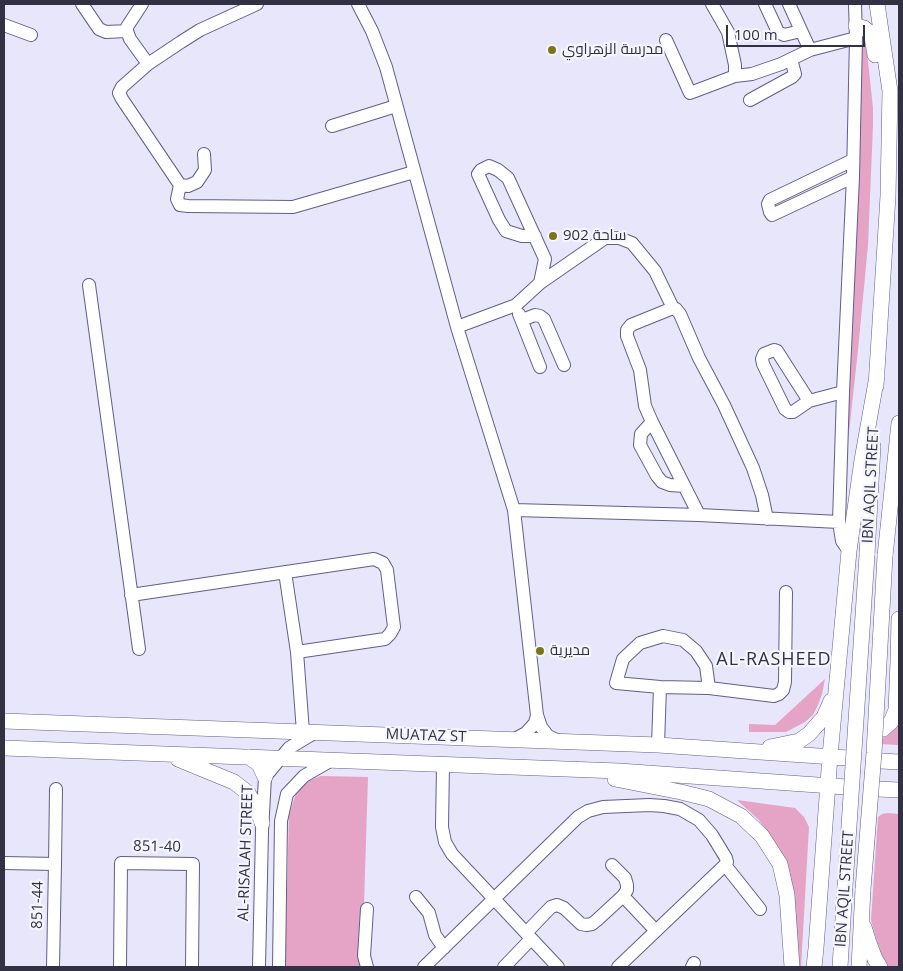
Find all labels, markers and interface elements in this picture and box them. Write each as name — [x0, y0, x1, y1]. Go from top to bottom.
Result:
scale bar — [728, 15, 867, 47]
text: 100 m — [734, 24, 778, 44]
place label: مدرسة الزهراوي — [562, 41, 663, 59]
marker: مدرسة الزهراوي — [546, 44, 558, 56]
place label: ساحة 902 — [563, 227, 626, 245]
marker: ساحة 902 — [547, 230, 559, 242]
street label: IBN AQIL STREET — [859, 426, 883, 544]
place label: مديرية — [550, 642, 590, 660]
marker: مديرية — [534, 645, 546, 657]
district label: AL-RASHEED — [715, 649, 833, 671]
street label: MUATAZ ST — [385, 726, 467, 746]
street label: AL-RISALAH STREET — [235, 785, 257, 921]
street label: IBN AQIL STREET — [832, 830, 858, 948]
street label: 851-40 — [133, 838, 181, 856]
street label: 851-44 — [29, 881, 47, 929]

